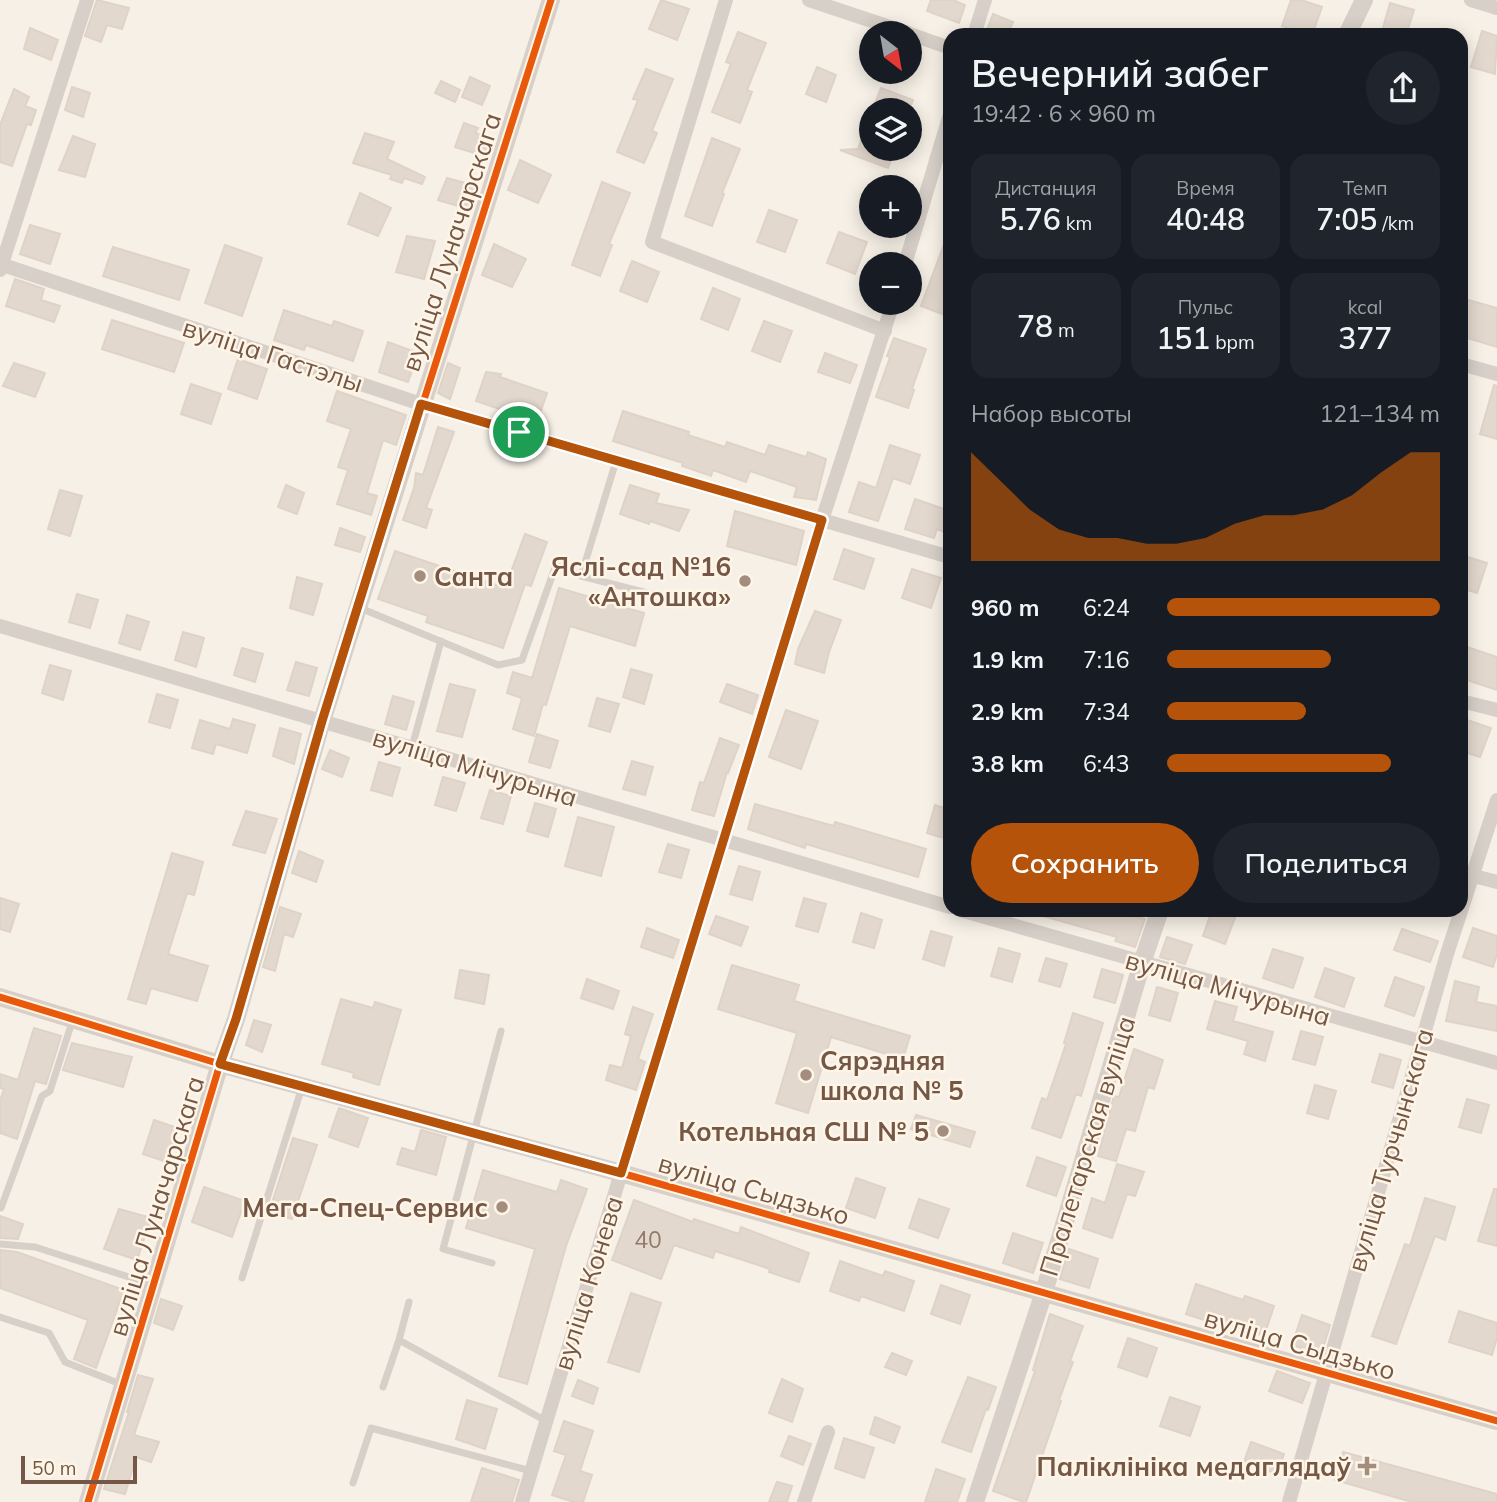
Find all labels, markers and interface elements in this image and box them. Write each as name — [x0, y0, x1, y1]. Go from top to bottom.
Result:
north arrow — [859, 21, 922, 84]
map controls — [859, 21, 922, 315]
text: Вечерний забег — [971, 49, 1268, 97]
button: share — [1366, 51, 1440, 125]
button: layers — [859, 98, 922, 161]
text: 19:42 · 6 × 960 m — [971, 99, 1156, 128]
street label: вуліца Луначарскага — [394, 108, 508, 376]
button: + — [859, 175, 922, 238]
text: Дистанция — [995, 176, 1096, 200]
text: Время — [1176, 176, 1235, 200]
text: Темп — [1343, 176, 1387, 200]
text: 5.76 — [1000, 200, 1061, 238]
text: 40:48 — [1166, 200, 1245, 238]
text: 7:05 — [1316, 200, 1377, 238]
text: km — [1061, 211, 1092, 235]
text: /km — [1377, 211, 1414, 235]
button: − — [859, 252, 922, 315]
text: Пульс — [1178, 295, 1233, 319]
text: kcal — [1348, 295, 1383, 319]
text: 78 — [1017, 307, 1053, 345]
street label: вуліца Гастэлы — [179, 310, 367, 400]
text: m — [1053, 318, 1075, 342]
text: 151 — [1156, 319, 1210, 357]
text: 377 — [1338, 319, 1392, 357]
text: bpm — [1210, 330, 1255, 354]
text: Набор высоты — [971, 399, 1132, 428]
text: 121–134 m — [1319, 399, 1440, 428]
pin — [489, 402, 549, 462]
icon: arrive — [500, 413, 538, 451]
place label: Яслі-сад №16 «Антошка» — [551, 550, 731, 613]
place label: Санта — [434, 560, 513, 593]
marker: Санта — [412, 568, 428, 584]
marker: Яслі-сад №16 «Антошка» — [737, 573, 753, 589]
text: 960 m — [971, 593, 1039, 622]
text: 6:24 — [1083, 593, 1130, 622]
text: 1.9 km — [971, 645, 1044, 674]
text: 7:16 — [1083, 645, 1130, 674]
text: 2.9 km — [971, 697, 1044, 726]
text: 7:34 — [1083, 697, 1130, 726]
street label: вуліца Мічурына — [369, 720, 581, 814]
text: 3.8 km — [971, 749, 1044, 778]
text: 6:43 — [1083, 749, 1130, 778]
button: Сохранить — [971, 823, 1199, 903]
button: Поделиться — [1213, 823, 1440, 903]
street label: вуліца Мічурына — [1122, 943, 1334, 1033]
street label: Пралетарская вуліца — [1032, 1012, 1142, 1280]
street label: вуліца Турчынскага — [1339, 1024, 1441, 1276]
place label: Сярэдняя школа № 5 — [820, 1044, 964, 1107]
marker: Сярэдняя школа № 5 — [798, 1067, 814, 1083]
street label: вуліца Луначарскага — [101, 1072, 211, 1340]
place label: Котельная СШ № 5 — [678, 1115, 929, 1148]
marker: Котельная СШ № 5 — [935, 1123, 951, 1139]
street label: вуліца Сыдзько — [654, 1146, 854, 1232]
place label: Мега-Спец-Сервис — [242, 1191, 488, 1224]
street label: вуліца Конева — [546, 1192, 630, 1374]
marker: Мега-Спец-Сервис — [494, 1199, 510, 1215]
house number: 40 — [634, 1225, 662, 1254]
street label: вуліца Сыдзько — [1200, 1301, 1400, 1387]
place label: Паліклініка медаглядаў — [1037, 1450, 1352, 1483]
scale bar — [21, 1453, 136, 1485]
text: 50 m — [32, 1456, 76, 1480]
marker: Паліклініка медаглядаў — [1357, 1456, 1377, 1476]

